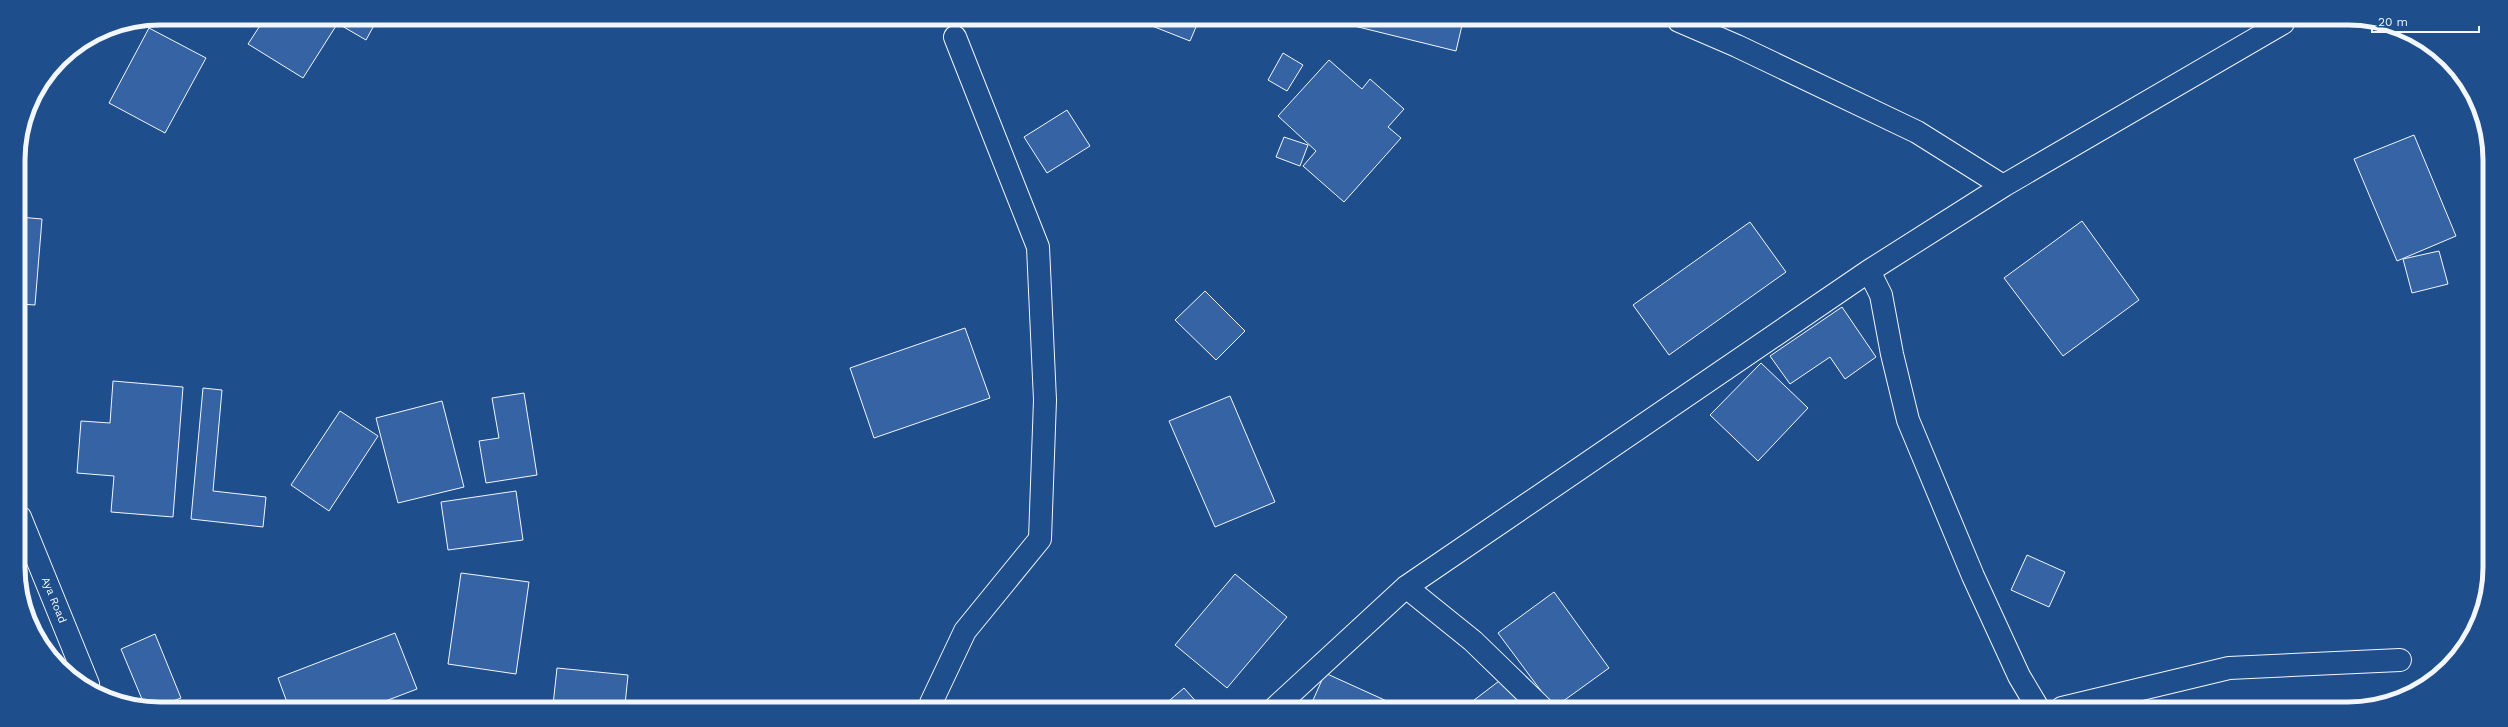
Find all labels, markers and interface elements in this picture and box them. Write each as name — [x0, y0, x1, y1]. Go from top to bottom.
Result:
scale bar — [2372, 8, 2479, 34]
text: 20 m — [2378, 15, 2408, 29]
street label: Aya Road — [39, 575, 69, 625]

